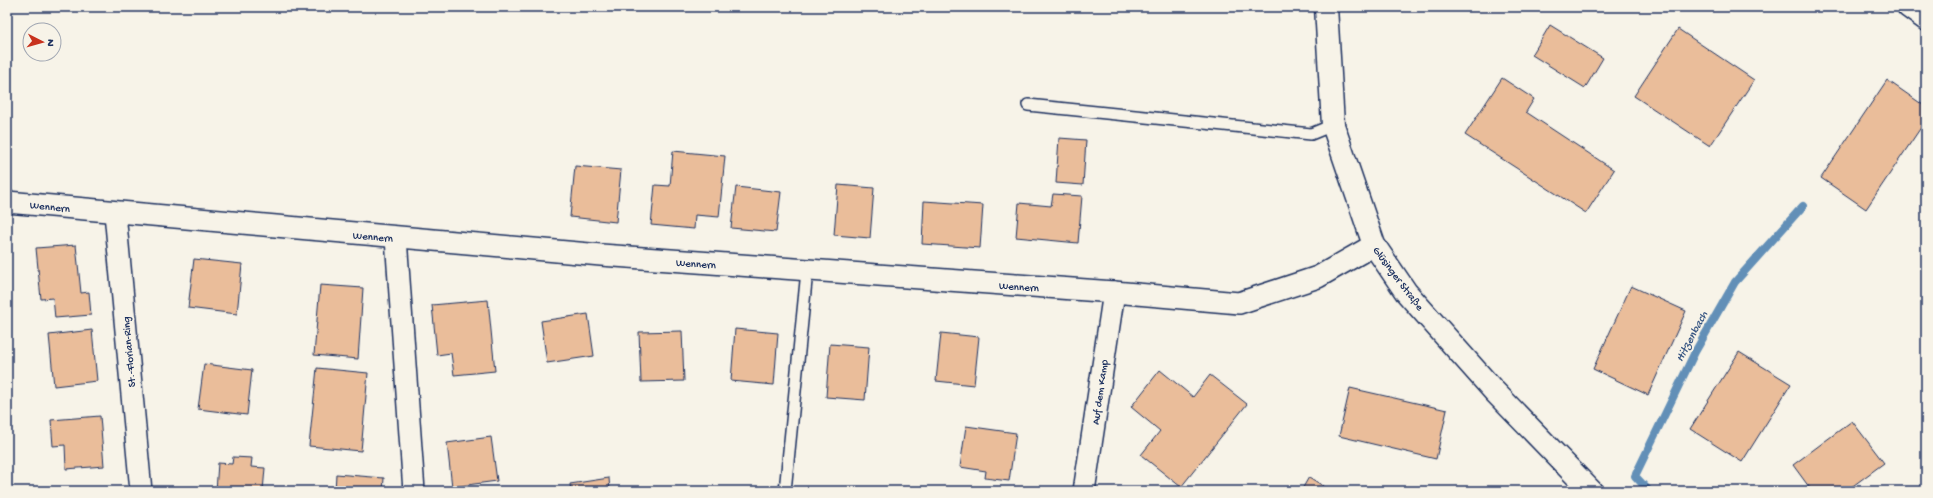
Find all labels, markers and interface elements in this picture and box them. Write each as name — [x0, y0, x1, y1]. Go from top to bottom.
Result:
north arrow — [22, 22, 62, 62]
text: N — [44, 39, 56, 47]
street label: Wennern — [29, 200, 71, 216]
street label: Wennern — [352, 230, 394, 246]
street label: Glüsinger Straße — [1370, 245, 1425, 314]
street label: Wennern — [675, 258, 717, 272]
street label: Wennern — [998, 281, 1040, 295]
water label: Hitzenbach — [1674, 309, 1712, 365]
street label: St.-Florian-Ring — [121, 316, 139, 388]
street label: Auf dem Kamp — [1089, 358, 1112, 426]

